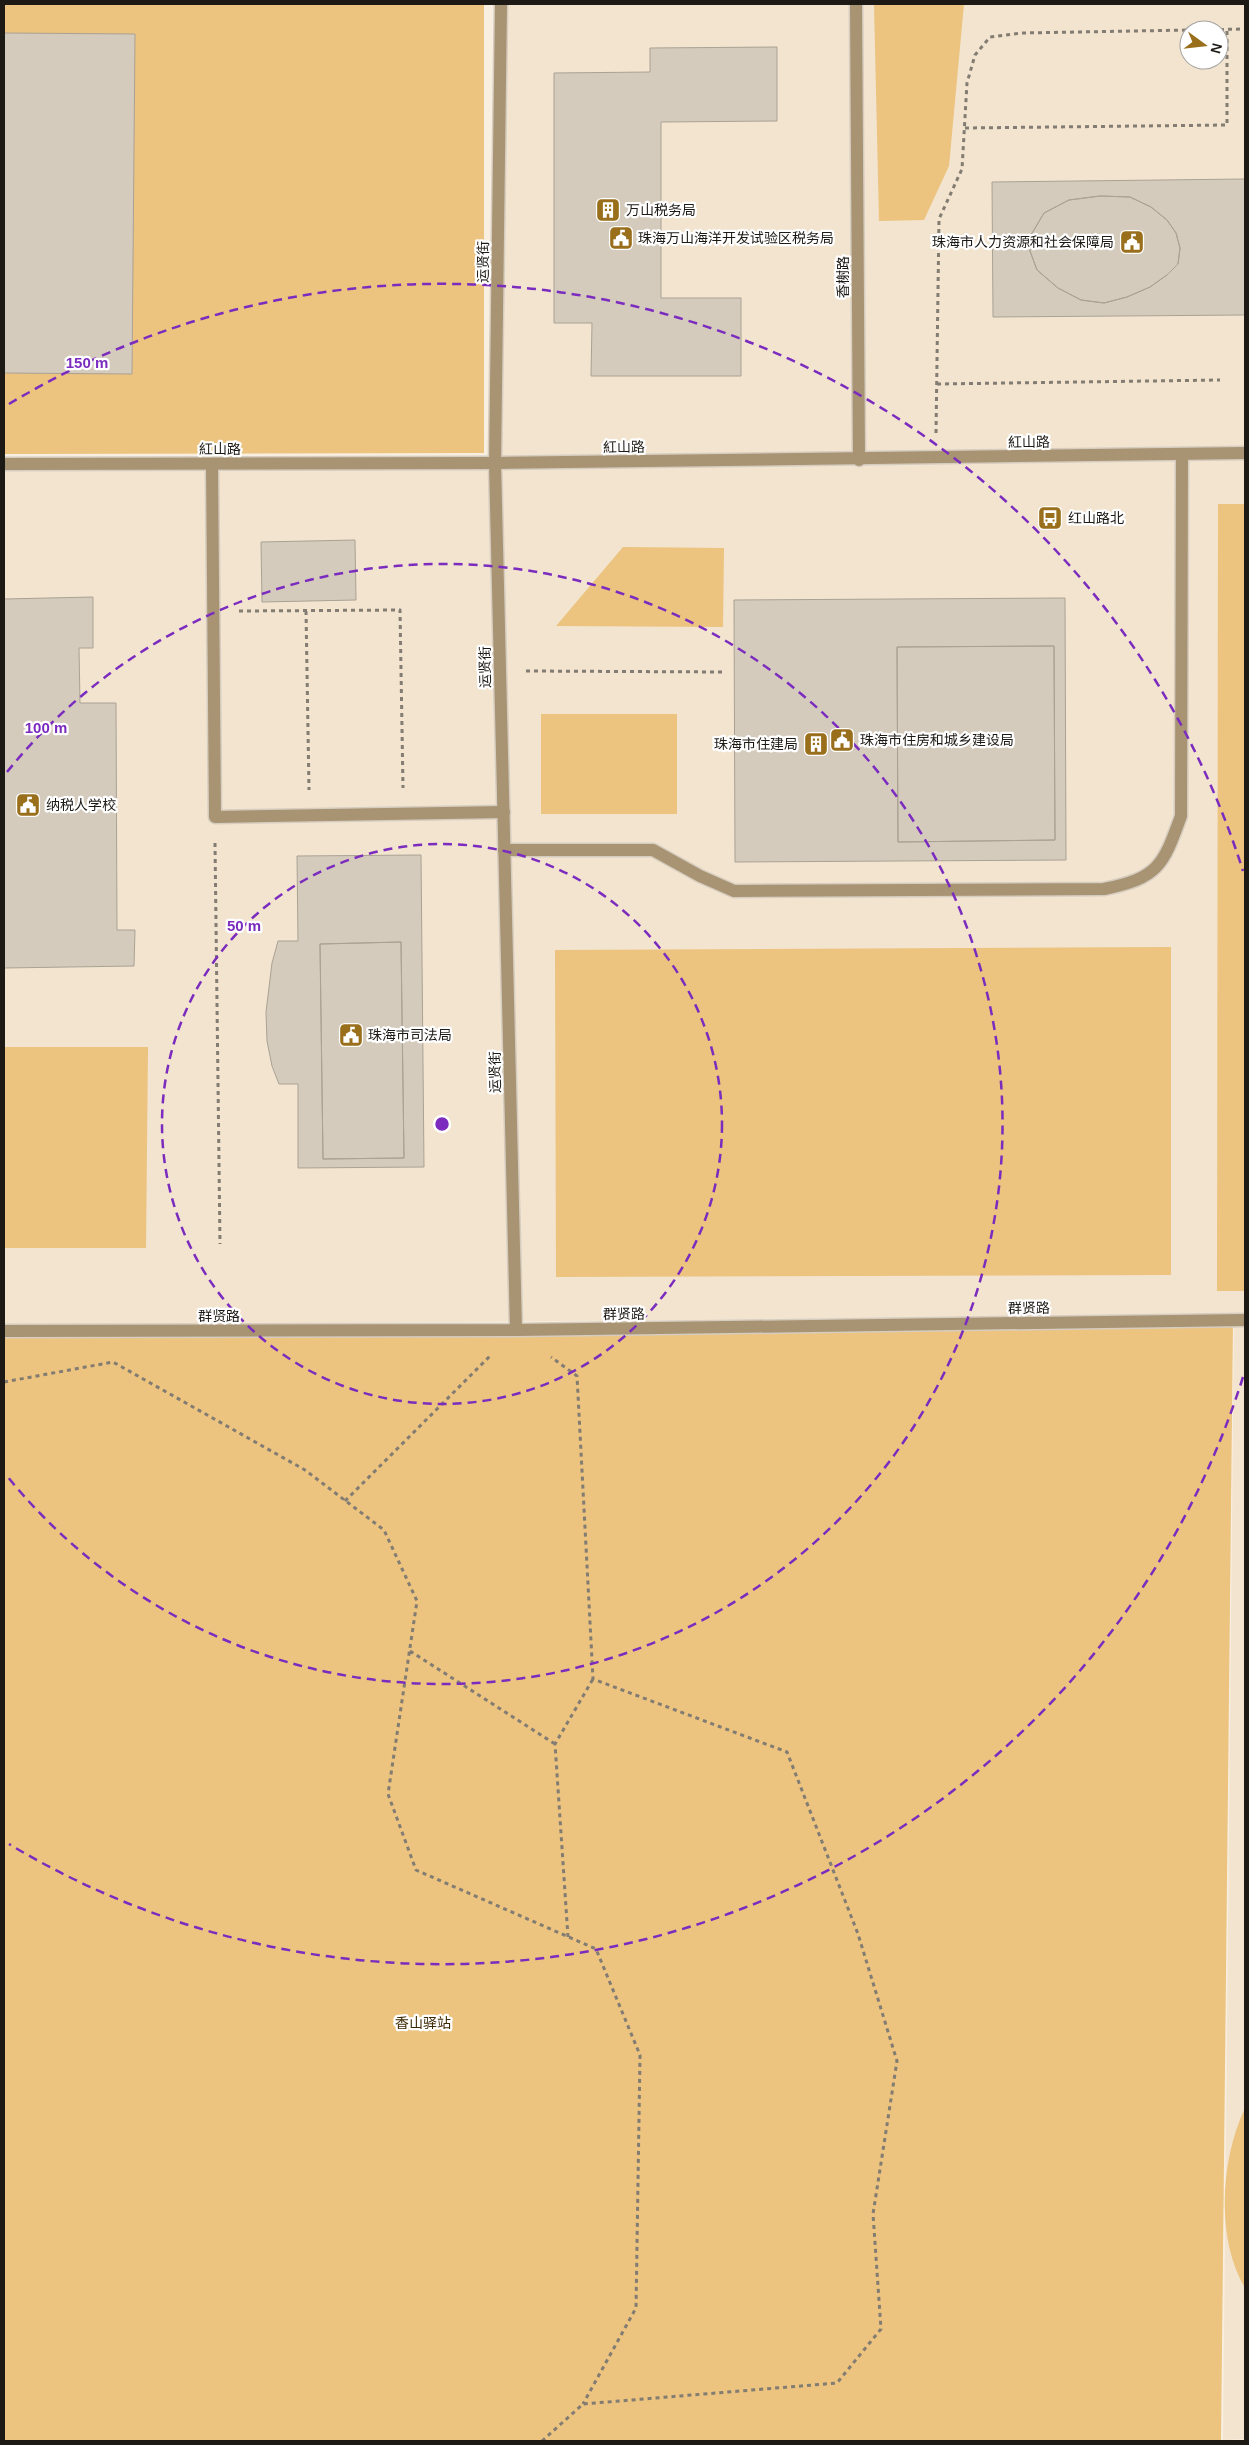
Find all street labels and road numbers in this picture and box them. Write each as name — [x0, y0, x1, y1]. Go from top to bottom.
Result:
street label: 运贤街 — [475, 241, 491, 283]
street label: 香榭路 — [835, 256, 851, 298]
street label: 紅山路 — [1008, 434, 1050, 450]
street label: 紅山路 — [603, 439, 645, 455]
street label: 紅山路 — [199, 441, 241, 457]
street label: 运贤街 — [477, 646, 493, 688]
street label: 运贤街 — [487, 1051, 503, 1093]
street label: 群贤路 — [1008, 1300, 1050, 1316]
street label: 群贤路 — [603, 1306, 645, 1322]
street label: 群贤路 — [198, 1308, 240, 1324]

